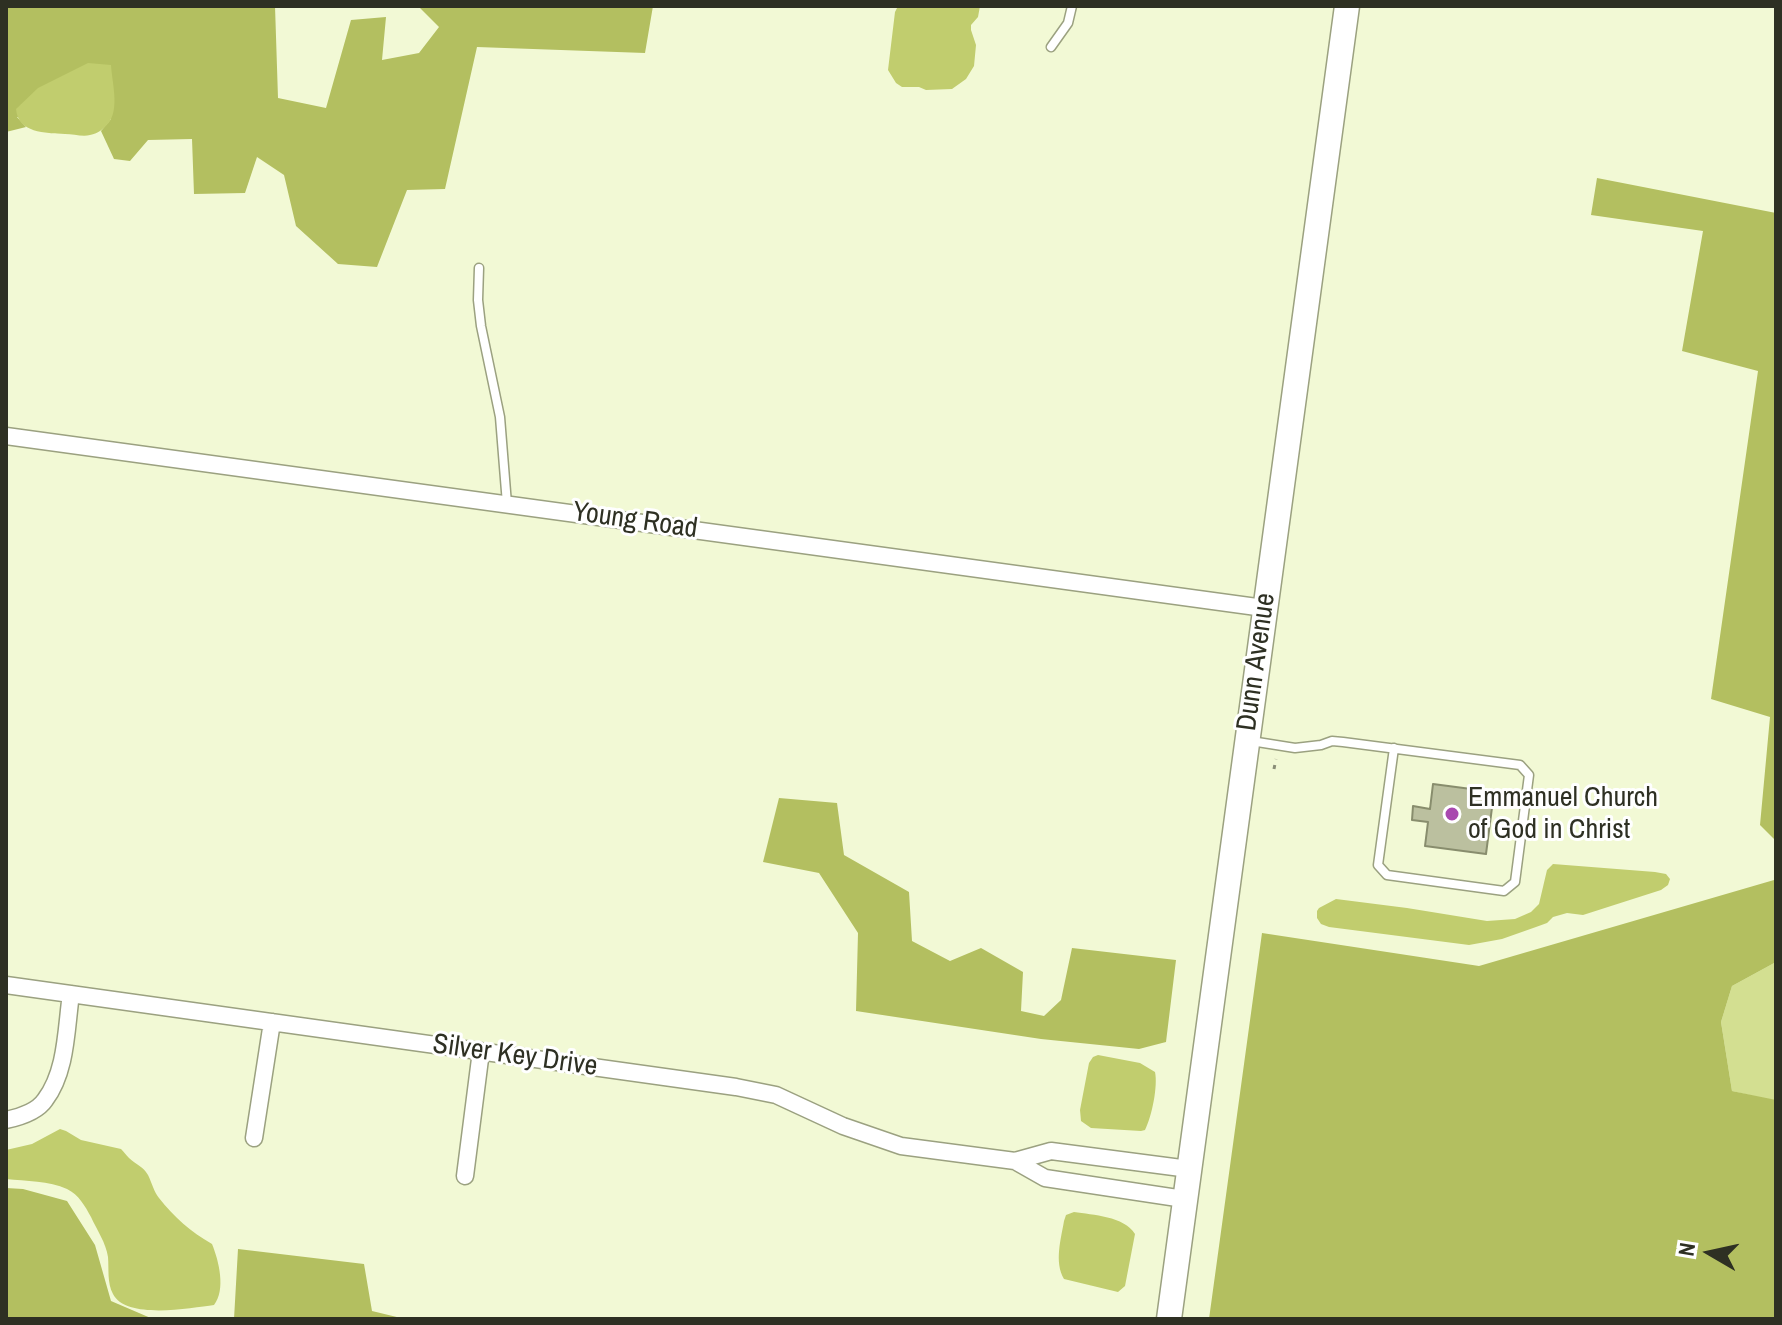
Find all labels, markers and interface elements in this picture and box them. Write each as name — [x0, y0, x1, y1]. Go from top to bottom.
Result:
street label: Young Road — [570, 496, 700, 546]
street label: Dunn Avenue — [1231, 591, 1283, 733]
place label: Emmanuel Church of God in Christ — [1468, 781, 1658, 847]
marker: Emmanuel Church of God in Christ — [1443, 805, 1461, 823]
street label: Silver Key Drive — [431, 1028, 599, 1084]
north arrow — [1670, 1213, 1750, 1293]
text: N — [1670, 1240, 1702, 1258]

